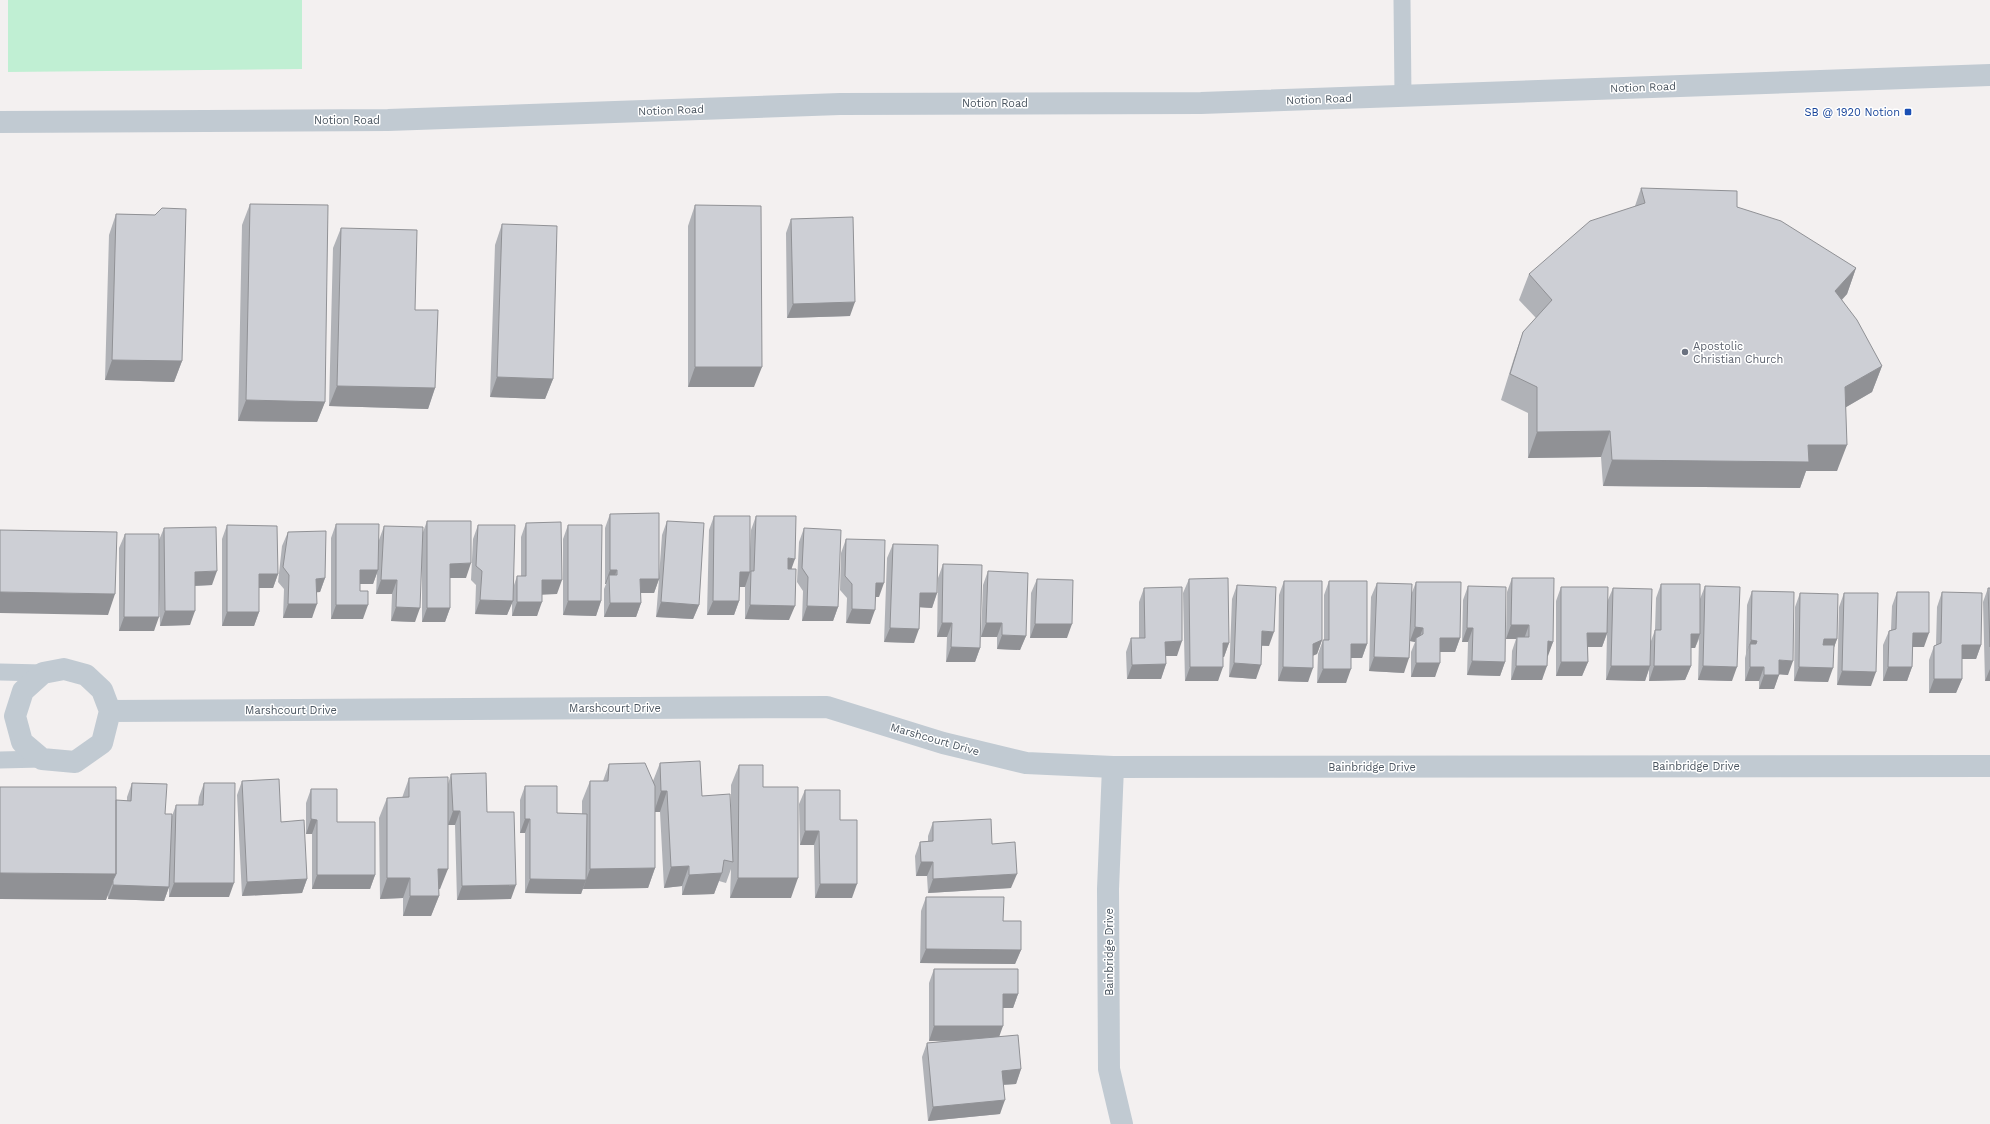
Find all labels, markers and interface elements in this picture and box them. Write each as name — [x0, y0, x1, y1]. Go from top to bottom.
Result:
street label: Notion Road — [1610, 80, 1676, 95]
street label: Notion Road — [1286, 92, 1352, 107]
street label: Notion Road — [962, 97, 1028, 110]
street label: Notion Road — [638, 103, 704, 118]
place label: SB @ 1920 Notion — [1804, 106, 1900, 119]
marker: SB @ 1920 Notion — [1903, 107, 1913, 117]
street label: Notion Road — [314, 114, 380, 127]
place label: Apostolic Christian Church — [1693, 340, 1783, 366]
marker: Apostolic Christian Church — [1680, 347, 1690, 357]
street label: Marshcourt Drive — [569, 702, 661, 715]
street label: Marshcourt Drive — [245, 704, 337, 717]
street label: Marshcourt Drive — [889, 721, 981, 758]
street label: Bainbridge Drive — [1652, 760, 1740, 773]
street label: Bainbridge Drive — [1328, 761, 1416, 774]
street label: Bainbridge Drive — [1103, 908, 1116, 996]

